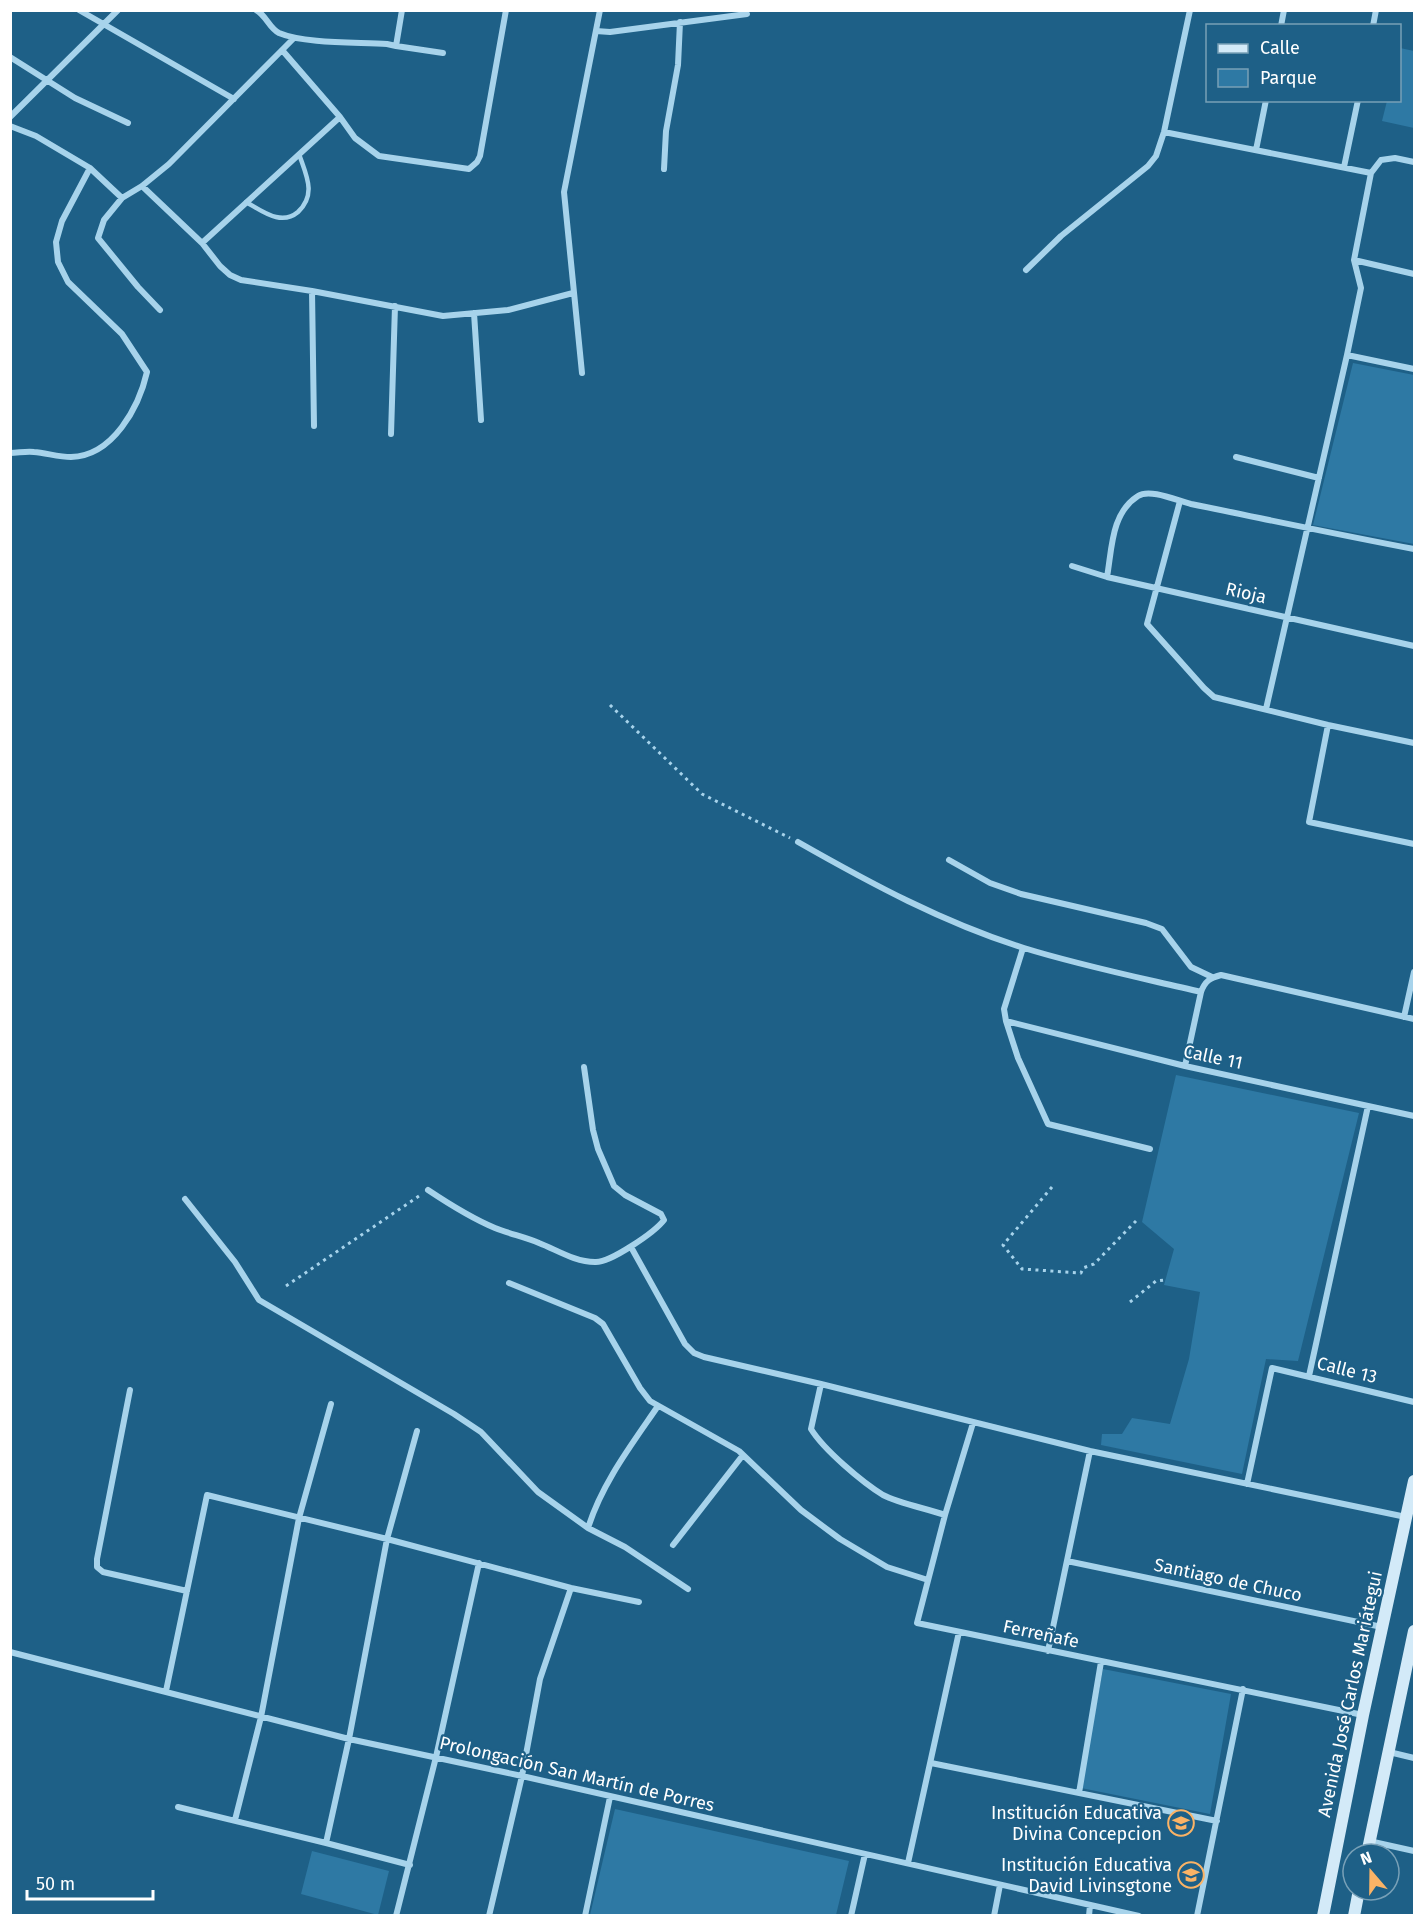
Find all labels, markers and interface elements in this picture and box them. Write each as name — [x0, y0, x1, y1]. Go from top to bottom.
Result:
legend — [1206, 24, 1401, 102]
text: Calle — [1260, 37, 1300, 59]
text: Parque — [1260, 67, 1317, 89]
street label: Rioja — [1223, 578, 1269, 608]
street label: Calle 11 — [1181, 1040, 1245, 1074]
street label: Calle 13 — [1315, 1352, 1379, 1388]
street label: Santiago de Chuco — [1152, 1554, 1304, 1606]
street label: Avenida José Carlos Mariátegui — [1313, 1569, 1387, 1819]
street label: Ferreñafe — [1001, 1615, 1081, 1653]
street label: Prolongación San Martín de Porres — [437, 1732, 717, 1816]
place label: Institución Educativa Divina Concepcion — [991, 1802, 1162, 1845]
school or university icon: Institución Educativa Divina Concepcion — [1166, 1808, 1196, 1838]
north arrow — [1341, 1842, 1401, 1902]
text: N — [1358, 1848, 1374, 1869]
place label: Institución Educativa David Livinsgtone — [1001, 1854, 1172, 1897]
school or university icon: Institución Educativa David Livinsgtone — [1176, 1860, 1206, 1890]
scale bar — [27, 1863, 153, 1901]
text: 50 m — [36, 1873, 75, 1895]

